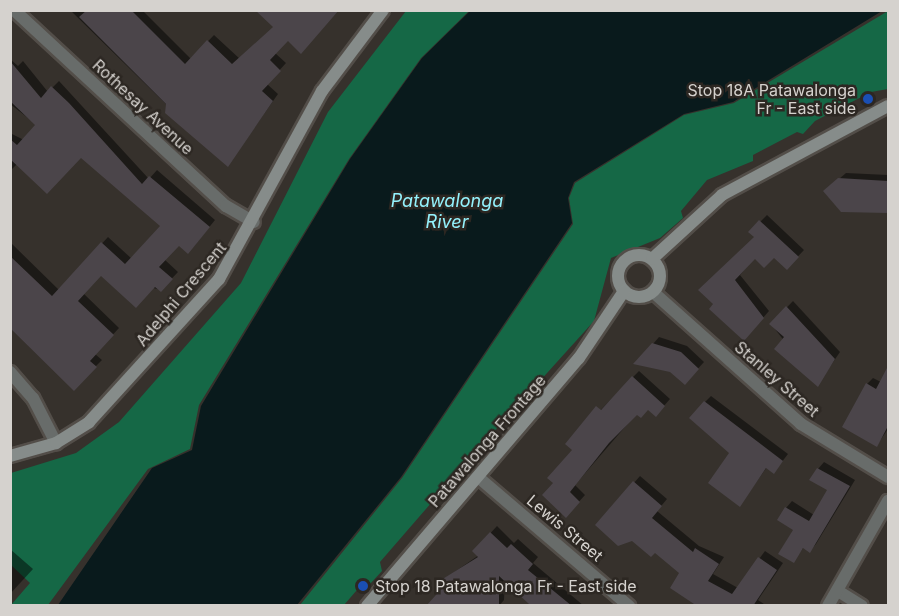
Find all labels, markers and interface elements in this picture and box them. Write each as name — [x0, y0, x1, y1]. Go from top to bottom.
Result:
street label: Rothesay Avenue — [89, 55, 197, 159]
place label: Stop 18A Patawalonga Fr - East side — [688, 80, 856, 118]
marker: Stop 18A Patawalonga Fr - East side — [861, 92, 875, 106]
water label: Patawalonga River — [391, 191, 503, 234]
street label: Adelphi Crescent — [132, 238, 230, 350]
street label: Stanley Street — [731, 337, 823, 421]
street label: Patawalonga Frontage — [424, 371, 550, 511]
street label: Lewis Street — [523, 491, 607, 565]
place label: Stop 18 Patawalonga Fr - East side — [375, 576, 637, 596]
marker: Stop 18 Patawalonga Fr - East side — [356, 579, 370, 593]

